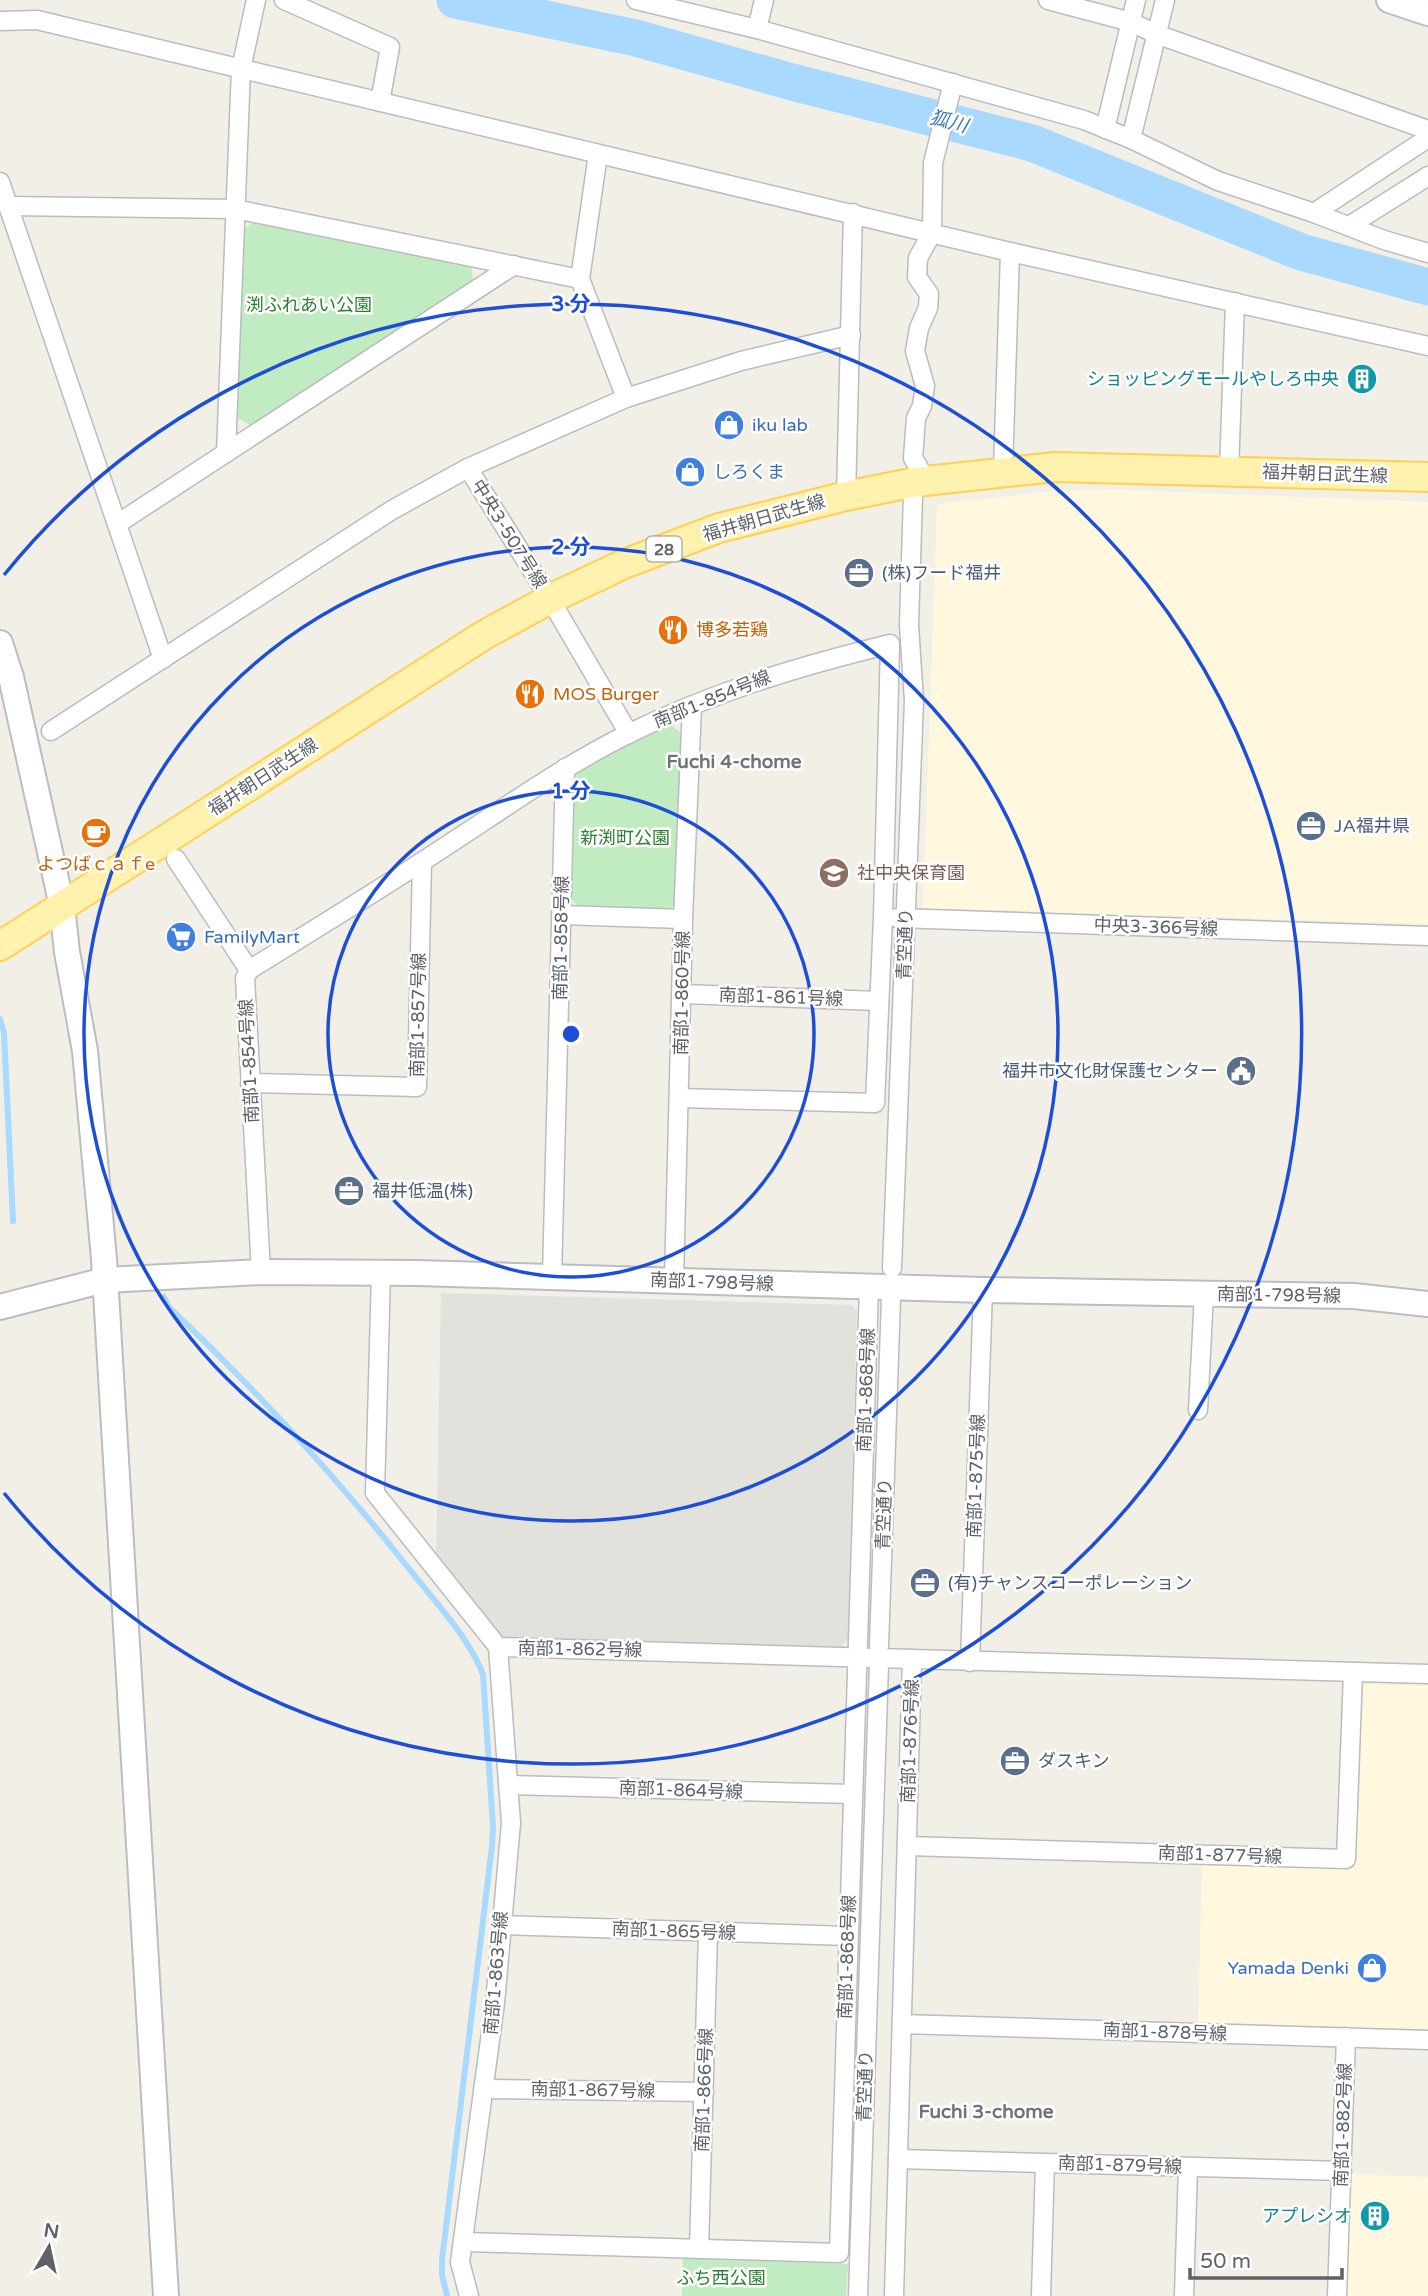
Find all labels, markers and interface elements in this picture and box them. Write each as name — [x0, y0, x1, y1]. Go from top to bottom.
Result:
water label: 狐川 — [928, 106, 972, 138]
text: 3 分 — [551, 292, 591, 317]
park label: 渕ふれあい公園 — [246, 294, 372, 316]
building icon: ショッピングモールやしろ中央 — [1345, 362, 1379, 396]
place label: ショッピングモールやしろ中央 — [1087, 368, 1339, 390]
shop icon: iku lab — [712, 408, 746, 442]
place label: iku lab — [752, 414, 808, 436]
shop icon: しろくま — [673, 455, 707, 489]
place label: しろくま — [713, 461, 785, 483]
street label: 福井朝日武生線 — [1262, 461, 1388, 487]
street label: 中央3-507号線 — [467, 475, 551, 593]
street label: 福井朝日武生線 — [700, 490, 828, 546]
text: 2 分 — [551, 535, 591, 560]
road number: 28 — [646, 536, 682, 562]
office icon: (株)フード福井 — [842, 556, 876, 590]
place label: (株)フード福井 — [882, 562, 1001, 584]
restaurant icon: 博多若鶏 — [656, 613, 690, 647]
place label: 博多若鶏 — [696, 619, 768, 641]
street label: 南部1-854号線 — [650, 665, 774, 733]
restaurant icon: MOS Burger — [513, 677, 547, 711]
place label: MOS Burger — [553, 683, 659, 705]
street label: 福井朝日武生線 — [204, 733, 322, 821]
district label: Fuchi 4-chome — [666, 751, 802, 773]
text: 1 分 — [551, 779, 591, 804]
office icon: JA福井県 — [1294, 809, 1328, 843]
place label: JA福井県 — [1334, 815, 1410, 837]
cafe icon: よつばｃａｆe — [79, 816, 113, 850]
park label: 新渕町公園 — [580, 827, 670, 849]
place label: よつばｃａｆe — [37, 853, 155, 875]
school or university icon: 社中央保育園 — [817, 856, 851, 890]
place label: 社中央保育園 — [857, 862, 965, 884]
street label: 南部1-858号線 — [549, 876, 573, 1000]
street label: 青空通り — [893, 908, 917, 980]
street label: 中央3-366号線 — [1093, 914, 1219, 940]
supermarket icon: FamilyMart — [164, 920, 198, 954]
place label: FamilyMart — [204, 926, 300, 948]
street label: 南部1-860号線 — [670, 931, 694, 1055]
street label: 南部1-857号線 — [406, 953, 430, 1077]
street label: 南部1-861号線 — [718, 984, 844, 1010]
street label: 南部1-854号線 — [235, 998, 263, 1124]
centre of rings — [559, 1022, 583, 1046]
public building icon: 福井市文化財保護センター — [1224, 1054, 1258, 1088]
place label: 福井市文化財保護センター — [1002, 1060, 1218, 1082]
office icon: 福井低温(株) — [332, 1174, 366, 1208]
place label: 福井低温(株) — [372, 1180, 473, 1202]
street label: 南部1-798号線 — [650, 1269, 774, 1295]
street label: 南部1-798号線 — [1217, 1283, 1341, 1307]
street label: 南部1-868号線 — [853, 1327, 879, 1453]
street label: 南部1-875号線 — [963, 1413, 989, 1539]
street label: 青空通り — [872, 1478, 896, 1550]
office icon: (有)チャンスコーポレーション — [908, 1566, 942, 1600]
place label: (有)チャンスコーポレーション — [948, 1572, 1192, 1594]
street label: 南部1-862号線 — [518, 1637, 642, 1661]
street label: 南部1-876号線 — [897, 1678, 923, 1804]
office icon: ダスキン — [998, 1744, 1032, 1778]
place label: ダスキン — [1038, 1750, 1109, 1772]
street label: 南部1-864号線 — [618, 1777, 744, 1803]
street label: 南部1-877号線 — [1157, 1842, 1283, 1868]
street label: 南部1-868号線 — [834, 1894, 860, 2020]
street label: 南部1-863号線 — [480, 1910, 512, 2036]
street label: 南部1-865号線 — [611, 1918, 737, 1944]
shop icon: Yamada Denki — [1355, 1951, 1389, 1985]
place label: Yamada Denki — [1227, 1957, 1349, 1979]
street label: 南部1-878号線 — [1102, 2019, 1228, 2045]
street label: 南部1-866号線 — [691, 2027, 717, 2153]
street label: 青空通り — [853, 2050, 877, 2122]
street label: 南部1-882号線 — [1330, 2062, 1356, 2188]
street label: 南部1-867号線 — [531, 2078, 655, 2102]
district label: Fuchi 3-chome — [919, 2101, 1054, 2123]
street label: 南部1-879号線 — [1057, 2152, 1183, 2178]
building icon: アプレシオ — [1358, 2199, 1392, 2233]
place label: アプレシオ — [1262, 2205, 1352, 2227]
north arrow — [14, 2212, 84, 2282]
text: N — [42, 2219, 61, 2243]
scale bar — [1190, 2236, 1342, 2280]
text: 50 m — [1200, 2249, 1251, 2274]
park label: ふち西公園 — [676, 2267, 766, 2289]

